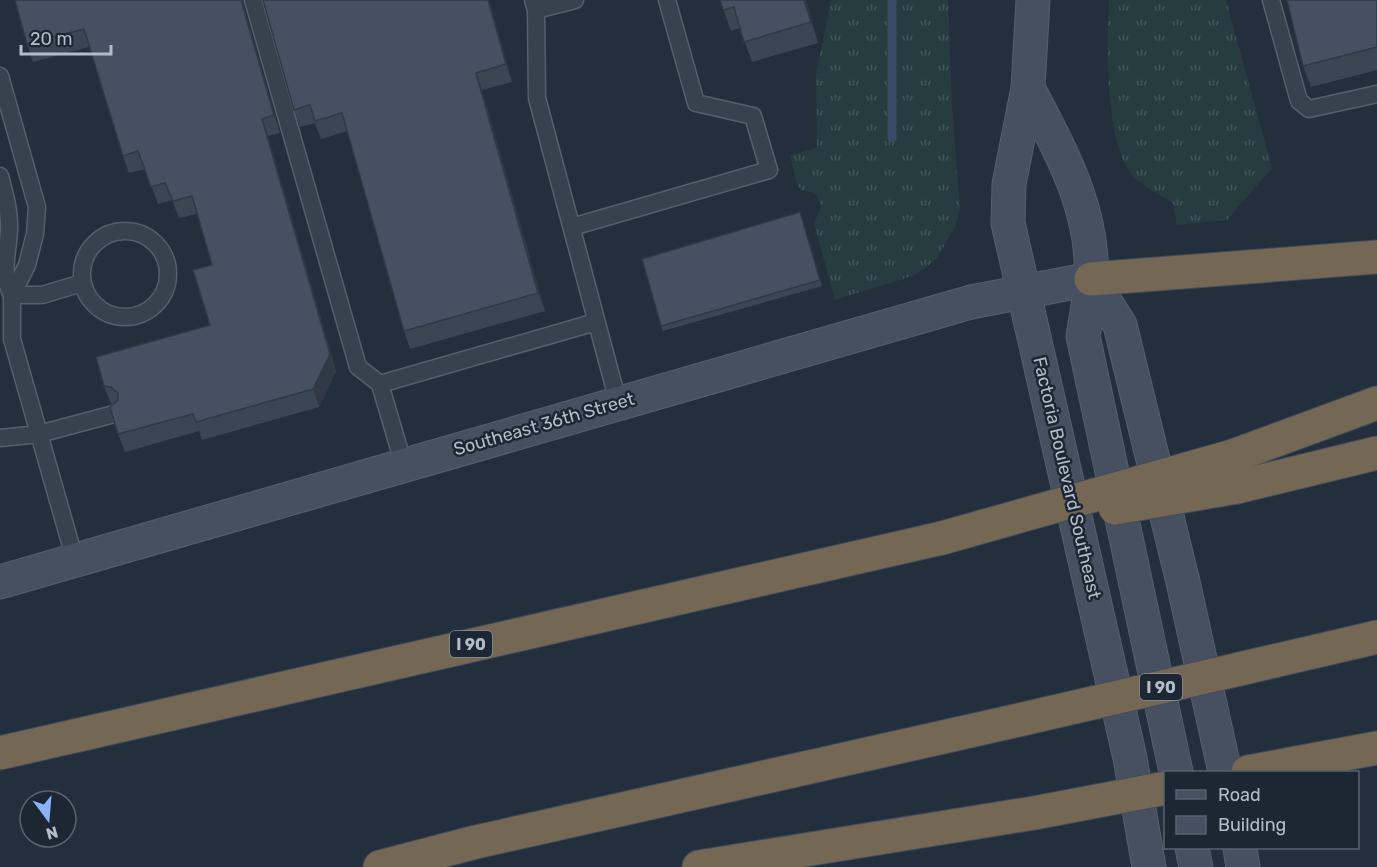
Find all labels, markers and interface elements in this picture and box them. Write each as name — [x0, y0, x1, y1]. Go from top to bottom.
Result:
scale bar — [21, 18, 111, 56]
text: 20 m — [30, 28, 72, 50]
street label: Factoria Boulevard Southeast — [1028, 355, 1106, 601]
street label: Southeast 36th Street — [451, 388, 637, 460]
road number: I 90 — [450, 631, 492, 657]
road number: I 90 — [1140, 674, 1182, 700]
legend — [1164, 771, 1359, 849]
text: Road — [1218, 784, 1261, 806]
north arrow — [18, 789, 78, 849]
text: Building — [1218, 814, 1286, 836]
text: N — [44, 822, 60, 844]

